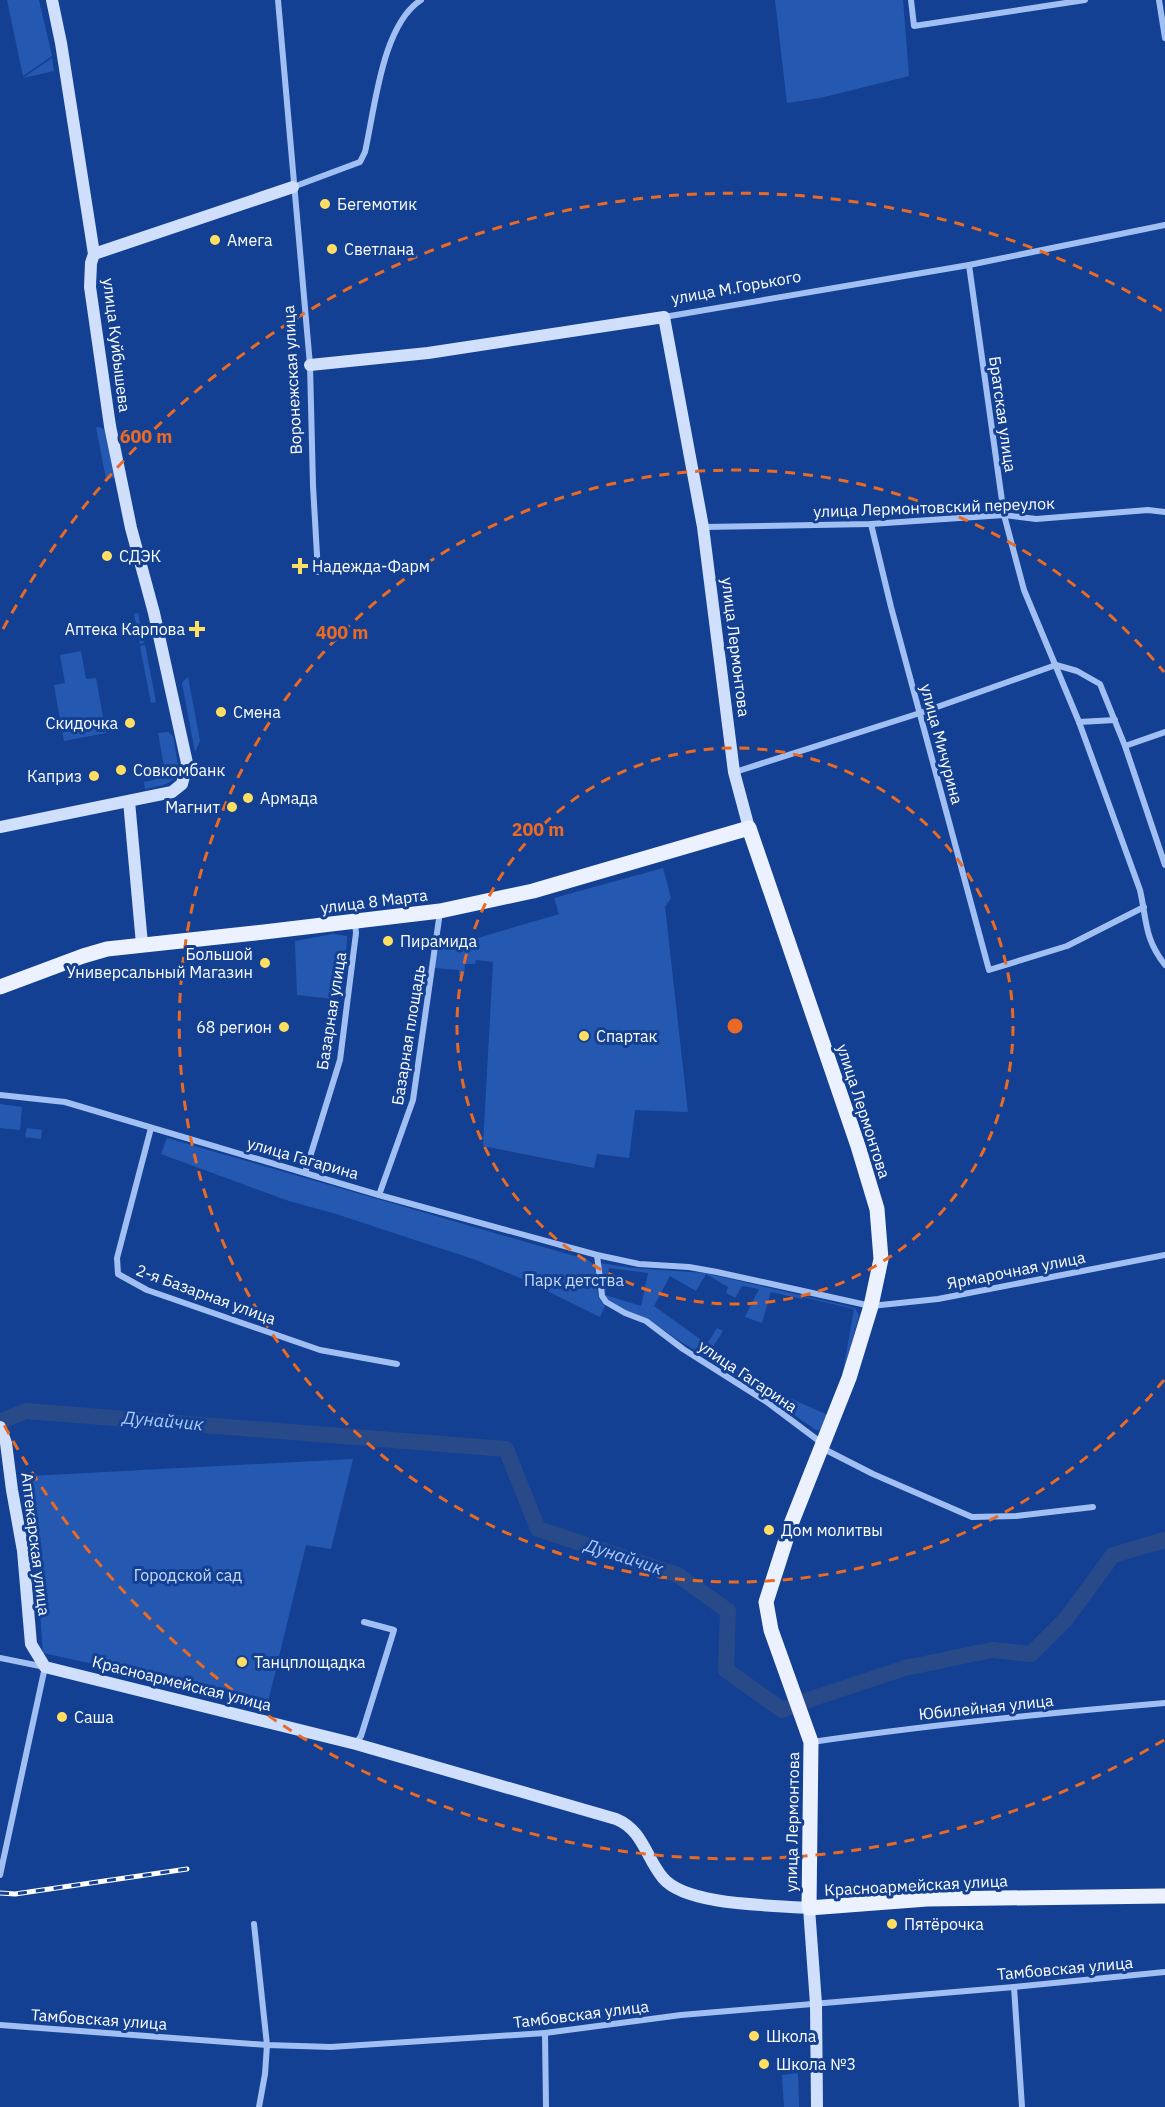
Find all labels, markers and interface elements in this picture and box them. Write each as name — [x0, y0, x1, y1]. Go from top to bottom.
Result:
place label: Бегемотик — [337, 194, 417, 214]
marker: Бегемотик — [318, 197, 332, 211]
place label: Амега — [227, 230, 273, 250]
marker: Амега — [208, 233, 222, 247]
place label: Светлана — [344, 239, 415, 259]
marker: Светлана — [325, 242, 339, 256]
street label: улица М.Горького — [670, 266, 803, 308]
street label: улица Куйбышева — [99, 277, 135, 414]
street label: Воронежская улица — [278, 304, 306, 455]
street label: Братская улица — [985, 355, 1021, 474]
text: 600 m — [120, 425, 172, 448]
street label: улица Лермонтовский переулок — [813, 493, 1055, 521]
place label: СДЭК — [119, 546, 161, 566]
marker: СДЭК — [100, 549, 114, 563]
place label: Надежда-Фарм — [312, 556, 430, 576]
marker: Надежда-Фарм — [293, 559, 307, 573]
street label: улица Лермонтова — [718, 576, 755, 718]
place label: Аптека Карпова — [65, 619, 185, 639]
text: 400 m — [316, 621, 368, 644]
marker: Аптека Карпова — [190, 622, 204, 636]
street label: улица Мичурина — [916, 682, 968, 807]
place label: Смена — [233, 702, 281, 722]
marker: Смена — [214, 705, 228, 719]
place label: Скидочка — [46, 713, 118, 733]
marker: Скидочка — [123, 716, 137, 730]
place label: Совкомбанк — [133, 760, 225, 780]
marker: Совкомбанк — [114, 763, 128, 777]
place label: Каприз — [27, 766, 82, 786]
marker: Каприз — [87, 769, 101, 783]
place label: Армада — [260, 788, 318, 808]
marker: Армада — [241, 791, 255, 805]
place label: Магнит — [165, 797, 220, 817]
marker: Магнит — [225, 800, 239, 814]
text: 200 m — [512, 818, 564, 841]
street label: улица 8 Марта — [319, 884, 429, 918]
place label: Пирамида — [400, 931, 477, 951]
marker: Пирамида — [381, 934, 395, 948]
place label: Большой Универсальный Магазин — [66, 944, 253, 982]
street label: Базарная улица — [312, 950, 350, 1071]
marker: Большой Универсальный Магазин — [258, 956, 272, 970]
street label: Базарная площадь — [387, 963, 429, 1107]
centre of rings — [725, 1016, 745, 1036]
place label: 68 регион — [196, 1017, 272, 1037]
marker: 68 регион — [277, 1020, 291, 1034]
place label: Спартак — [596, 1026, 658, 1046]
marker: Спартак — [577, 1029, 591, 1043]
street label: улица Лермонтова — [833, 1041, 895, 1181]
street label: улица Гагарина — [245, 1133, 362, 1184]
street label: Ярмарочная улица — [945, 1247, 1087, 1293]
street label: 2-я Базарная улица — [133, 1259, 279, 1329]
park label: Парк детства — [524, 1270, 624, 1290]
street label: улица Гагарина — [695, 1336, 802, 1417]
water label: Дунайчик — [120, 1405, 205, 1436]
street label: Аптекарская улица — [17, 1471, 55, 1617]
place label: Дом молитвы — [781, 1520, 883, 1540]
marker: Дом молитвы — [762, 1523, 776, 1537]
water label: Дунайчик — [580, 1532, 667, 1580]
park label: Городской сад — [134, 1565, 243, 1585]
street label: Красноармейская улица — [90, 1651, 274, 1715]
place label: Танцплощадка — [254, 1652, 366, 1672]
marker: Танцплощадка — [235, 1655, 249, 1669]
street label: Юбилейная улица — [918, 1690, 1055, 1724]
place label: Саша — [74, 1707, 114, 1727]
marker: Саша — [55, 1710, 69, 1724]
street label: улица Лермонтова — [781, 1751, 803, 1892]
street label: Красноармейская улица — [824, 1870, 1009, 1900]
place label: Пятёрочка — [904, 1914, 984, 1934]
marker: Пятёрочка — [885, 1917, 899, 1931]
street label: Тамбовская улица — [996, 1952, 1134, 1984]
street label: Тамбовская улица — [512, 1996, 650, 2032]
street label: Тамбовская улица — [30, 2004, 168, 2034]
place label: Школа — [766, 2026, 817, 2046]
marker: Школа — [747, 2029, 761, 2043]
place label: Школа №3 — [776, 2054, 856, 2074]
marker: Школа №3 — [757, 2057, 771, 2071]

